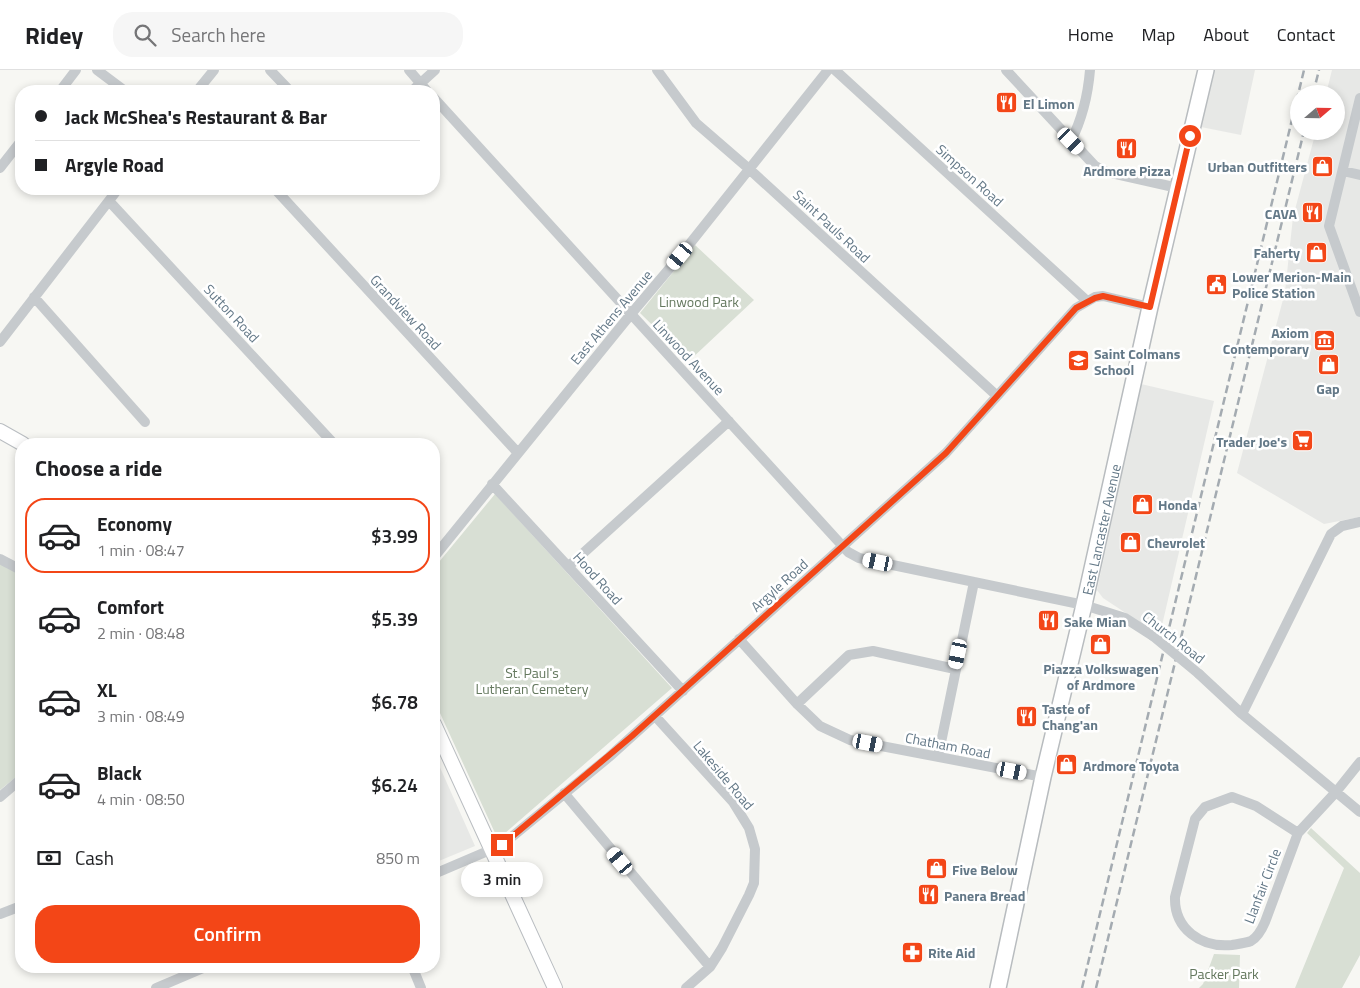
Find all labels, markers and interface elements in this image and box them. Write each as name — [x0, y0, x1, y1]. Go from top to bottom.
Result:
search box — [113, 12, 463, 57]
text: Ridey — [25, 17, 83, 53]
text: Search here — [171, 20, 266, 49]
icon: search — [131, 21, 159, 49]
text: Home — [1068, 21, 1114, 48]
text: Map — [1142, 21, 1175, 48]
text: About — [1203, 21, 1249, 48]
text: Contact — [1277, 21, 1335, 48]
north arrow — [1290, 85, 1345, 140]
map controls — [1290, 85, 1345, 140]
restaurant icon: El Limon — [995, 91, 1019, 115]
place label: El Limon — [1023, 93, 1075, 114]
text: Jack McShea's Restaurant & Bar — [65, 102, 327, 131]
car — [1055, 125, 1086, 157]
route start — [1179, 125, 1201, 147]
restaurant icon: Ardmore Pizza — [1115, 136, 1139, 160]
street label: Simpson Road — [932, 139, 1008, 211]
text: Argyle Road — [65, 150, 164, 179]
shop icon: Urban Outfitters — [1311, 154, 1335, 178]
place label: Urban Outfitters — [1207, 156, 1307, 177]
place label: Ardmore Pizza — [1083, 160, 1171, 181]
street label: Saint Pauls Road — [789, 185, 875, 267]
restaurant icon: CAVA — [1301, 201, 1325, 225]
place label: CAVA — [1265, 203, 1298, 224]
car — [664, 240, 695, 272]
shop icon: Faherty — [1304, 240, 1328, 264]
place label: Faherty — [1253, 242, 1300, 263]
street label: East Athens Avenue — [565, 265, 657, 369]
place label: Lower Merion-Main Police Station — [1232, 266, 1352, 303]
street label: Grandview Road — [365, 270, 447, 354]
public building icon: Lower Merion-Main Police Station — [1204, 272, 1228, 296]
street label: Sutton Road — [199, 279, 265, 347]
park label: Linwood Park — [659, 291, 739, 312]
street label: Linwood Avenue — [648, 314, 730, 400]
place label: Axiom Contemporary — [1223, 322, 1309, 359]
museum icon: Axiom Contemporary — [1313, 328, 1337, 352]
place label: Saint Colmans School — [1094, 343, 1181, 380]
school or university icon: Saint Colmans School — [1066, 349, 1090, 373]
shop icon: Gap — [1316, 353, 1340, 377]
place label: Gap — [1316, 378, 1340, 399]
supermarket icon: Trader Joe's — [1291, 429, 1315, 453]
place label: Trader Joe's — [1216, 431, 1287, 452]
text: Choose a ride — [35, 451, 162, 485]
street label: East Lancaster Avenue — [1076, 462, 1125, 597]
shop icon: Honda — [1130, 492, 1154, 516]
place label: Honda — [1158, 494, 1197, 515]
text: Economy — [97, 509, 172, 538]
icon: car — [37, 513, 82, 558]
text: $3.99 — [371, 521, 418, 550]
shop icon: Chevrolet — [1119, 530, 1143, 554]
place label: Chevrolet — [1147, 532, 1205, 553]
text: 1 min · 08:47 — [97, 538, 185, 562]
street label: Hood Road — [568, 547, 628, 609]
car — [861, 552, 894, 572]
street label: Argyle Road — [746, 554, 812, 616]
text: Comfort — [97, 592, 164, 621]
icon: car — [37, 596, 82, 641]
text: $5.39 — [371, 604, 418, 633]
street label: Church Road — [1138, 606, 1210, 668]
restaurant icon: Sake Mian — [1036, 609, 1060, 633]
place label: Sake Mian — [1064, 611, 1127, 632]
text: 2 min · 08:48 — [97, 621, 185, 645]
shop icon: Piazza Volkswagen of Ardmore — [1089, 633, 1113, 657]
car — [947, 638, 968, 670]
place label: Piazza Volkswagen of Ardmore — [1043, 658, 1159, 695]
park label: St. Paul's Lutheran Cemetery — [476, 662, 589, 699]
text: XL — [97, 675, 117, 704]
icon: car — [37, 679, 82, 724]
text: $6.78 — [371, 687, 418, 716]
place label: Taste of Chang'an — [1042, 698, 1098, 735]
text: 3 min · 08:49 — [97, 704, 185, 728]
restaurant icon: Taste of Chang'an — [1014, 704, 1038, 728]
street label: Chatham Road — [903, 726, 993, 764]
car — [851, 733, 884, 753]
street label: Lakeside Road — [689, 736, 759, 814]
shop icon: Ardmore Toyota — [1055, 753, 1079, 777]
place label: Ardmore Toyota — [1083, 755, 1179, 776]
text: Black — [97, 758, 142, 787]
car — [995, 761, 1028, 781]
icon: car — [37, 762, 82, 807]
text: $6.24 — [371, 770, 418, 799]
text: 4 min · 08:50 — [97, 787, 185, 811]
route end — [491, 834, 513, 856]
text: Cash — [75, 843, 114, 872]
icon: cash — [35, 844, 63, 872]
car — [604, 845, 635, 877]
street label: Llanfair Circle — [1238, 845, 1286, 927]
text: 850 m — [376, 846, 420, 870]
shop icon: Five Below — [924, 857, 948, 881]
place label: Five Below — [952, 859, 1018, 880]
callout: 3 min — [461, 862, 543, 898]
text: 3 min — [483, 867, 521, 891]
restaurant icon: Panera Bread — [916, 883, 940, 907]
place label: Panera Bread — [944, 885, 1025, 906]
button: Confirm — [35, 905, 420, 963]
pharmacy icon: Rite Aid — [900, 940, 924, 964]
place label: Rite Aid — [928, 942, 975, 963]
park label: Packer Park — [1189, 963, 1259, 984]

